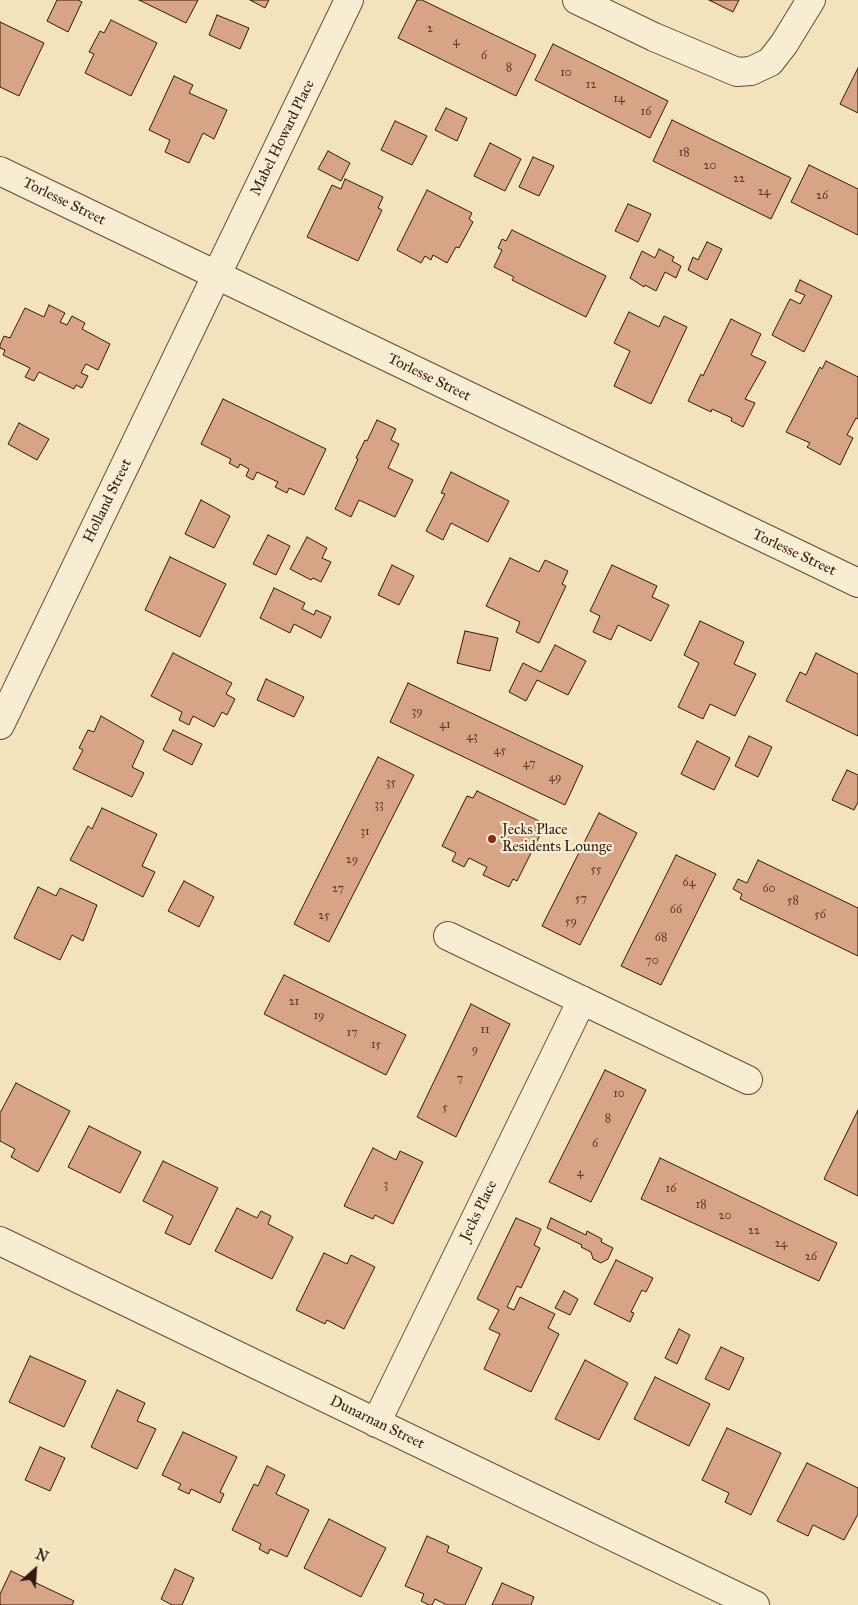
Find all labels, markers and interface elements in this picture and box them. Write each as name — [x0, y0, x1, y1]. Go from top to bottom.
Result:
house number: 2 — [427, 22, 433, 36]
house number: 4 — [453, 35, 459, 49]
house number: 6 — [481, 49, 487, 63]
house number: 8 — [506, 61, 512, 75]
house number: 10 — [560, 66, 572, 80]
street label: Mabel Howard Place — [247, 77, 319, 199]
house number: 12 — [586, 78, 596, 92]
house number: 14 — [613, 92, 625, 106]
house number: 16 — [641, 105, 651, 119]
house number: 18 — [678, 146, 690, 160]
house number: 20 — [704, 159, 716, 173]
house number: 22 — [733, 172, 745, 186]
street label: Torlesse Street — [20, 174, 108, 230]
house number: 24 — [758, 185, 770, 199]
house number: 26 — [816, 189, 828, 203]
street label: Torlesse Street — [385, 350, 473, 406]
street label: Holland Street — [80, 456, 136, 546]
street label: Torlesse Street — [749, 526, 839, 580]
house number: 39 — [411, 705, 423, 719]
house number: 41 — [439, 718, 451, 732]
house number: 43 — [466, 730, 478, 744]
house number: 45 — [494, 744, 506, 758]
house number: 47 — [523, 757, 535, 771]
house number: 49 — [548, 771, 562, 785]
house number: 35 — [386, 776, 396, 790]
house number: 33 — [374, 798, 384, 812]
place label: Jecks Place Residents Lounge — [502, 821, 612, 856]
house number: 31 — [360, 825, 370, 839]
marker: Jecks Place Residents Lounge — [486, 833, 498, 845]
house number: 29 — [346, 853, 358, 867]
house number: 55 — [590, 863, 602, 877]
house number: 64 — [683, 876, 695, 890]
house number: 27 — [332, 882, 344, 896]
house number: 60 — [762, 882, 776, 896]
house number: 57 — [575, 892, 587, 906]
house number: 58 — [787, 894, 799, 908]
house number: 66 — [670, 903, 682, 917]
house number: 56 — [814, 908, 826, 922]
house number: 25 — [318, 909, 330, 923]
house number: 59 — [565, 915, 577, 929]
house number: 68 — [655, 931, 667, 945]
house number: 70 — [645, 954, 659, 968]
house number: 21 — [289, 995, 299, 1009]
house number: 19 — [313, 1009, 325, 1023]
house number: 11 — [480, 1023, 490, 1037]
house number: 17 — [346, 1026, 358, 1040]
house number: 15 — [371, 1038, 381, 1052]
house number: 9 — [472, 1043, 478, 1057]
house number: 7 — [457, 1072, 463, 1086]
house number: 10 — [613, 1087, 625, 1101]
house number: 5 — [442, 1101, 448, 1115]
house number: 8 — [605, 1112, 611, 1126]
house number: 6 — [592, 1137, 598, 1151]
house number: 4 — [577, 1166, 583, 1180]
house number: 3 — [384, 1178, 388, 1192]
street label: Jecks Place — [457, 1178, 501, 1244]
house number: 16 — [666, 1182, 676, 1196]
house number: 18 — [695, 1198, 707, 1212]
house number: 20 — [719, 1209, 731, 1223]
house number: 22 — [748, 1224, 760, 1238]
house number: 24 — [775, 1237, 787, 1251]
house number: 26 — [805, 1250, 817, 1264]
street label: Dunarnan Street — [327, 1392, 427, 1454]
north arrow — [10, 1545, 60, 1595]
text: N — [33, 1546, 51, 1566]

